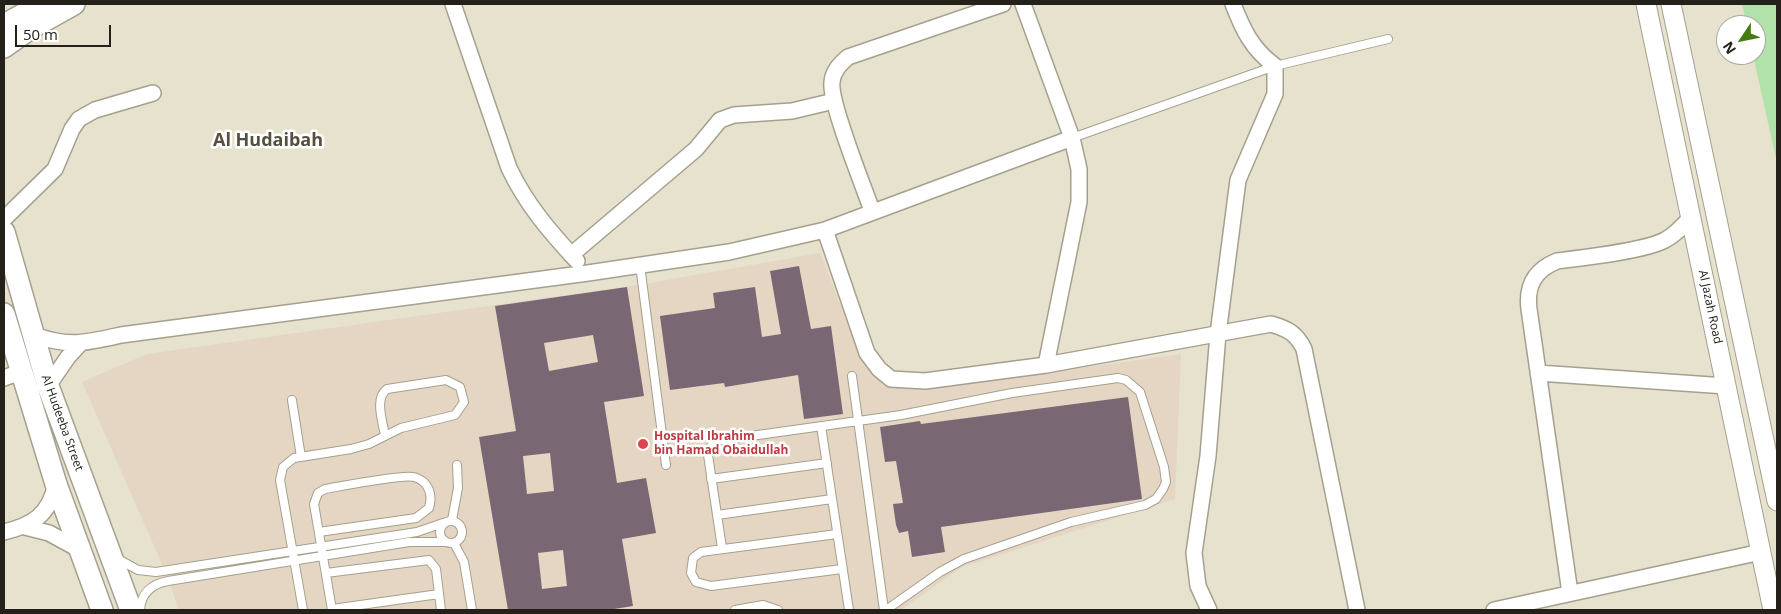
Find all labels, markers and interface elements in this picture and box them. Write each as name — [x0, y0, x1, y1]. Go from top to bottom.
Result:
scale bar — [18, 15, 114, 47]
north arrow — [1716, 15, 1766, 65]
text: 50 m — [23, 24, 58, 44]
text: N — [1718, 38, 1740, 58]
district label: Al Hudaibah — [213, 130, 323, 152]
street label: Al Jazah Road — [1695, 269, 1725, 345]
street label: Al Hudeeba Street — [38, 373, 86, 473]
place label: Hospital Ibrahim bin Hamad Obaidullah — [654, 430, 788, 458]
marker: Hospital Ibrahim bin Hamad Obaidullah — [636, 437, 650, 451]

